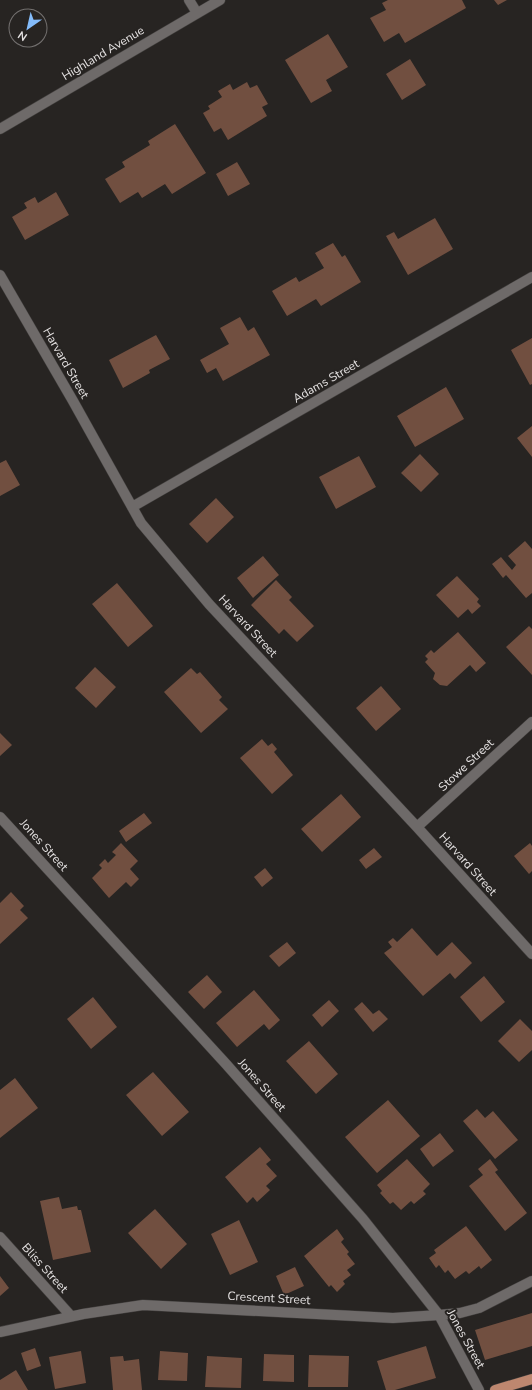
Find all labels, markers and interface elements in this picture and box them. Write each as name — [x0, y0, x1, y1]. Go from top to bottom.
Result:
north arrow — [8, 8, 48, 48]
street label: Highland Avenue — [59, 22, 147, 84]
text: N — [15, 27, 30, 44]
street label: Harvard Street — [39, 325, 93, 402]
street label: Adams Street — [290, 355, 363, 406]
street label: Harvard Street — [215, 591, 282, 661]
street label: Stowe Street — [435, 735, 498, 795]
street label: Jones Street — [16, 815, 72, 875]
street label: Harvard Street — [435, 829, 501, 900]
street label: Jones Street — [234, 1054, 290, 1116]
street label: Bliss Street — [18, 1240, 72, 1297]
street label: Crescent Street — [227, 1288, 312, 1308]
street label: Jones Street — [443, 1306, 489, 1372]

